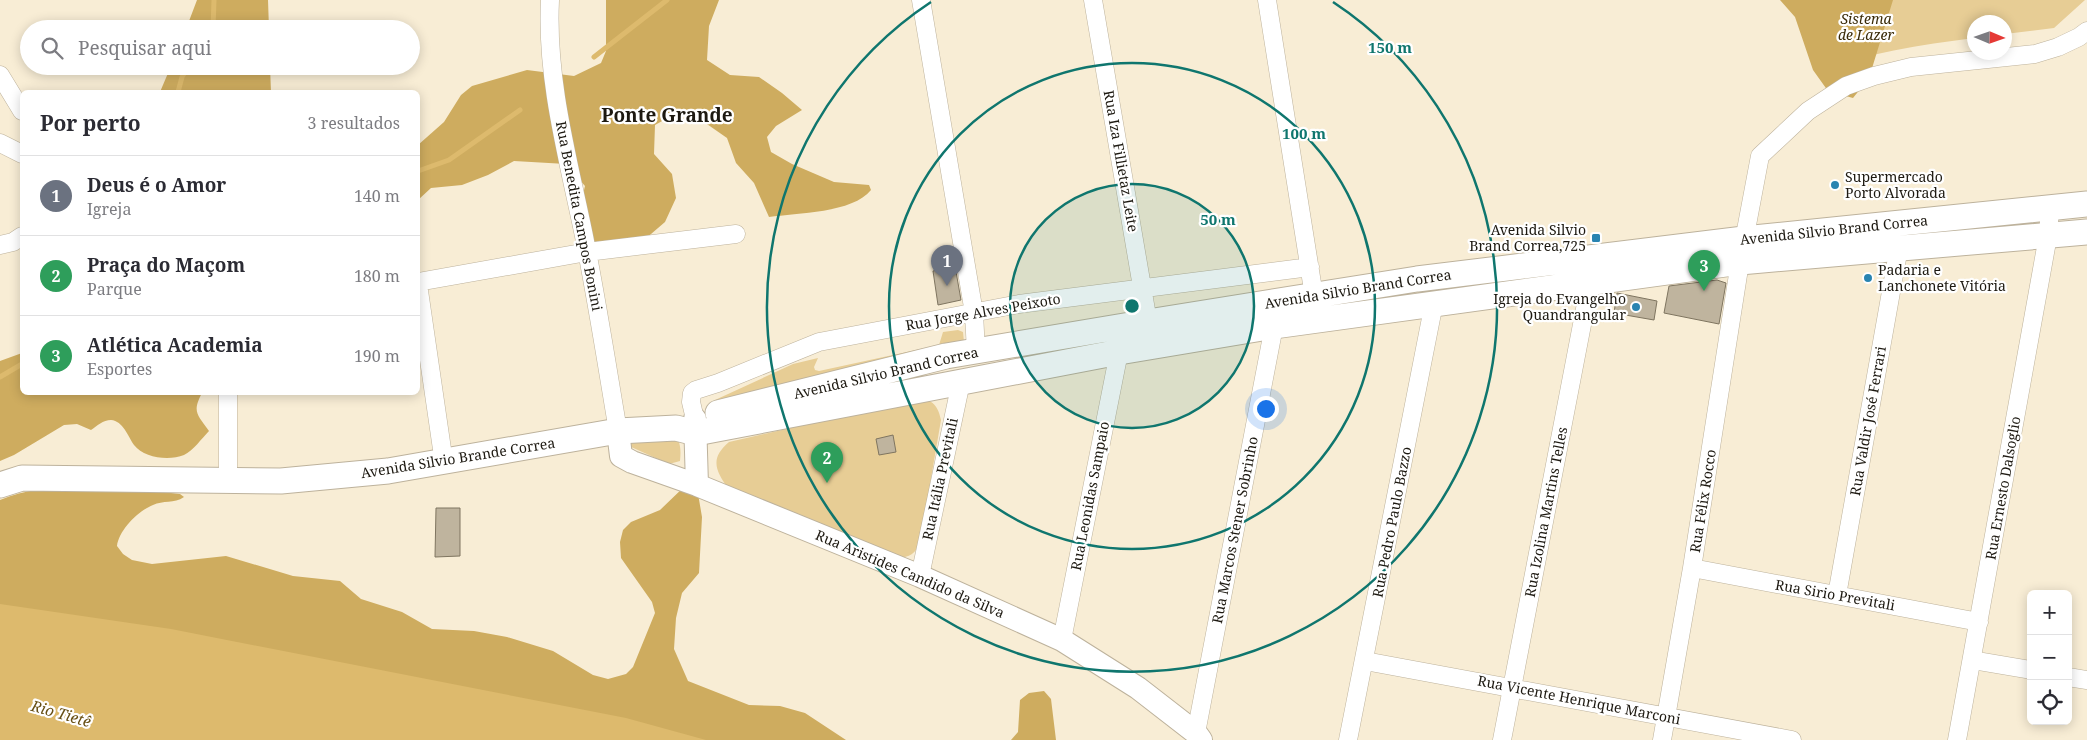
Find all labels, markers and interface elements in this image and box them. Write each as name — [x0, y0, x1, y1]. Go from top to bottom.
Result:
park label: Sistema de Lazer — [1838, 9, 1894, 44]
north arrow — [1967, 15, 2012, 60]
search box — [20, 20, 420, 75]
icon: search — [38, 34, 66, 62]
text: Pesquisar aqui — [78, 35, 212, 61]
text: 150 m — [1368, 37, 1412, 57]
street label: Rua Iza Fillietaz Leite — [1100, 89, 1143, 233]
district label: Ponte Grande — [601, 102, 733, 128]
text: Por perto — [40, 109, 141, 137]
text: 3 resultados — [308, 112, 400, 134]
street label: Rua Benedita Campos Bonini — [552, 119, 607, 313]
text: 100 m — [1282, 123, 1326, 143]
place label: Supermercado Porto Alvorada — [1845, 167, 1946, 202]
text: Deus é o Amor — [87, 172, 226, 198]
marker: Supermercado Porto Alvorada — [1829, 179, 1841, 191]
text: 1 — [51, 185, 61, 207]
text: 140 m — [354, 185, 400, 207]
text: Igreja — [87, 198, 131, 220]
text: 50 m — [1200, 209, 1236, 229]
street label: Avenida Silvio Brand Correa — [1739, 210, 1929, 249]
place label: Avenida Silvio Brand Correa,725 — [1469, 220, 1586, 255]
marker: Avenida Silvio Brand Correa,725 — [1590, 232, 1602, 244]
pin: 1 — [931, 245, 963, 286]
pin: 3 — [1688, 250, 1720, 291]
text: Praça do Maçom — [87, 252, 245, 278]
place label: Padaria e Lanchonete Vitória — [1878, 260, 2006, 295]
street label: Avenida Silvio Brand Correa — [1263, 264, 1453, 313]
text: 2 — [51, 265, 61, 287]
text: 180 m — [354, 265, 400, 287]
marker: Padaria e Lanchonete Vitória — [1862, 272, 1874, 284]
text: Parque — [87, 278, 142, 300]
street label: Rua Jorge Alves Peixoto — [904, 288, 1062, 335]
place label: Igreja do Evangelho Quandrangular — [1493, 289, 1626, 324]
centre of rings — [1123, 297, 1141, 315]
marker: Igreja do Evangelho Quandrangular — [1630, 301, 1642, 313]
text: Atlética Academia — [87, 332, 263, 358]
street label: Avenida Silvio Brand Correa — [792, 342, 980, 403]
street label: Rua Valdir José Ferrari — [1845, 344, 1890, 497]
text: 3 — [51, 345, 61, 367]
text: 190 m — [354, 345, 400, 367]
text: Esportes — [87, 358, 152, 380]
your location — [1253, 396, 1279, 422]
street label: Rua Itália Previtali — [917, 415, 962, 542]
street label: Rua Ernesto Dalsoglio — [1981, 415, 2025, 561]
street label: Rua Leonidas Sampaio — [1066, 420, 1113, 572]
street label: Rua Izolina Martins Telles — [1520, 425, 1571, 599]
street label: Avenida Silvio Brande Correa — [359, 433, 556, 482]
street label: Rua Marcos Stener Sobrinho — [1207, 435, 1262, 625]
pin: 2 — [811, 442, 843, 483]
street label: Rua Pedro Paulo Bazzo — [1368, 445, 1415, 599]
street label: Rua Félix Rocco — [1685, 448, 1720, 554]
street label: Rua Aristides Candido da Silva — [813, 525, 1008, 622]
street label: Rua Sirio Previtali — [1774, 575, 1897, 614]
map controls — [2027, 590, 2072, 725]
button: + — [2027, 590, 2072, 635]
button: − — [2027, 635, 2072, 680]
street label: Rua Vicente Henrique Marconi — [1476, 670, 1683, 729]
button: locate — [2027, 680, 2072, 725]
water label: Rio Tietê — [28, 695, 94, 731]

